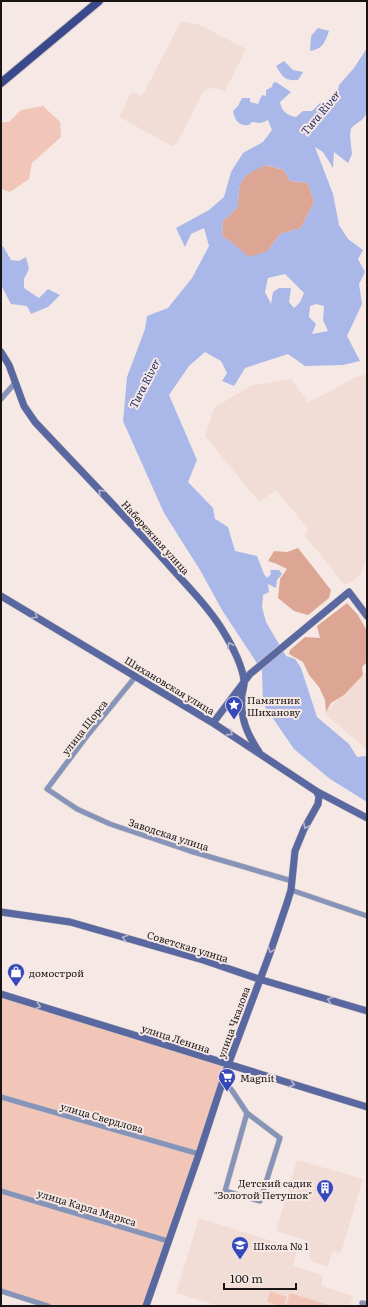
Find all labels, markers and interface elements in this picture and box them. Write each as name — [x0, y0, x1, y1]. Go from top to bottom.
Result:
water label: Tura River — [297, 86, 343, 138]
water label: Tura River — [125, 355, 163, 411]
one-way arrow — [99, 490, 106, 497]
street label: Набережная улица — [118, 497, 194, 578]
one-way arrow — [31, 611, 38, 618]
one-way arrow — [228, 641, 235, 649]
street label: Шихановская улица — [122, 652, 218, 718]
place label: Памятник Шиханову — [247, 692, 301, 719]
place icon: Памятник Шиханову — [224, 695, 244, 720]
street label: улица Щорса — [58, 696, 111, 758]
one-way arrow — [226, 729, 233, 736]
street label: Заводская улица — [127, 814, 212, 854]
one-way arrow — [303, 822, 311, 829]
street label: Советская улица — [145, 926, 231, 966]
one-way arrow — [122, 934, 129, 943]
one-way arrow — [267, 947, 276, 954]
shop icon: домострой — [6, 962, 26, 987]
place label: домострой — [29, 965, 84, 980]
street label: улица Чкалова — [213, 984, 253, 1060]
one-way arrow — [326, 996, 333, 1005]
one-way arrow — [35, 1001, 42, 1010]
street label: улица Ленина — [140, 1020, 213, 1056]
supermarket icon: Magnit — [217, 1067, 237, 1092]
place label: Magnit — [240, 1070, 275, 1085]
one-way arrow — [288, 1079, 295, 1088]
street label: улица Свердлова — [59, 1098, 146, 1136]
place label: Детский садик "Золотой Петушок" — [214, 1175, 312, 1202]
building icon: Детский садик "Золотой Петушок" — [315, 1178, 335, 1203]
street label: улица Карла Маркса — [36, 1185, 139, 1229]
school or university icon: Школа № 1 — [230, 1235, 250, 1260]
place label: Школа № 1 — [253, 1238, 308, 1253]
scale bar — [224, 1265, 296, 1291]
text: 100 m — [230, 1269, 263, 1287]

